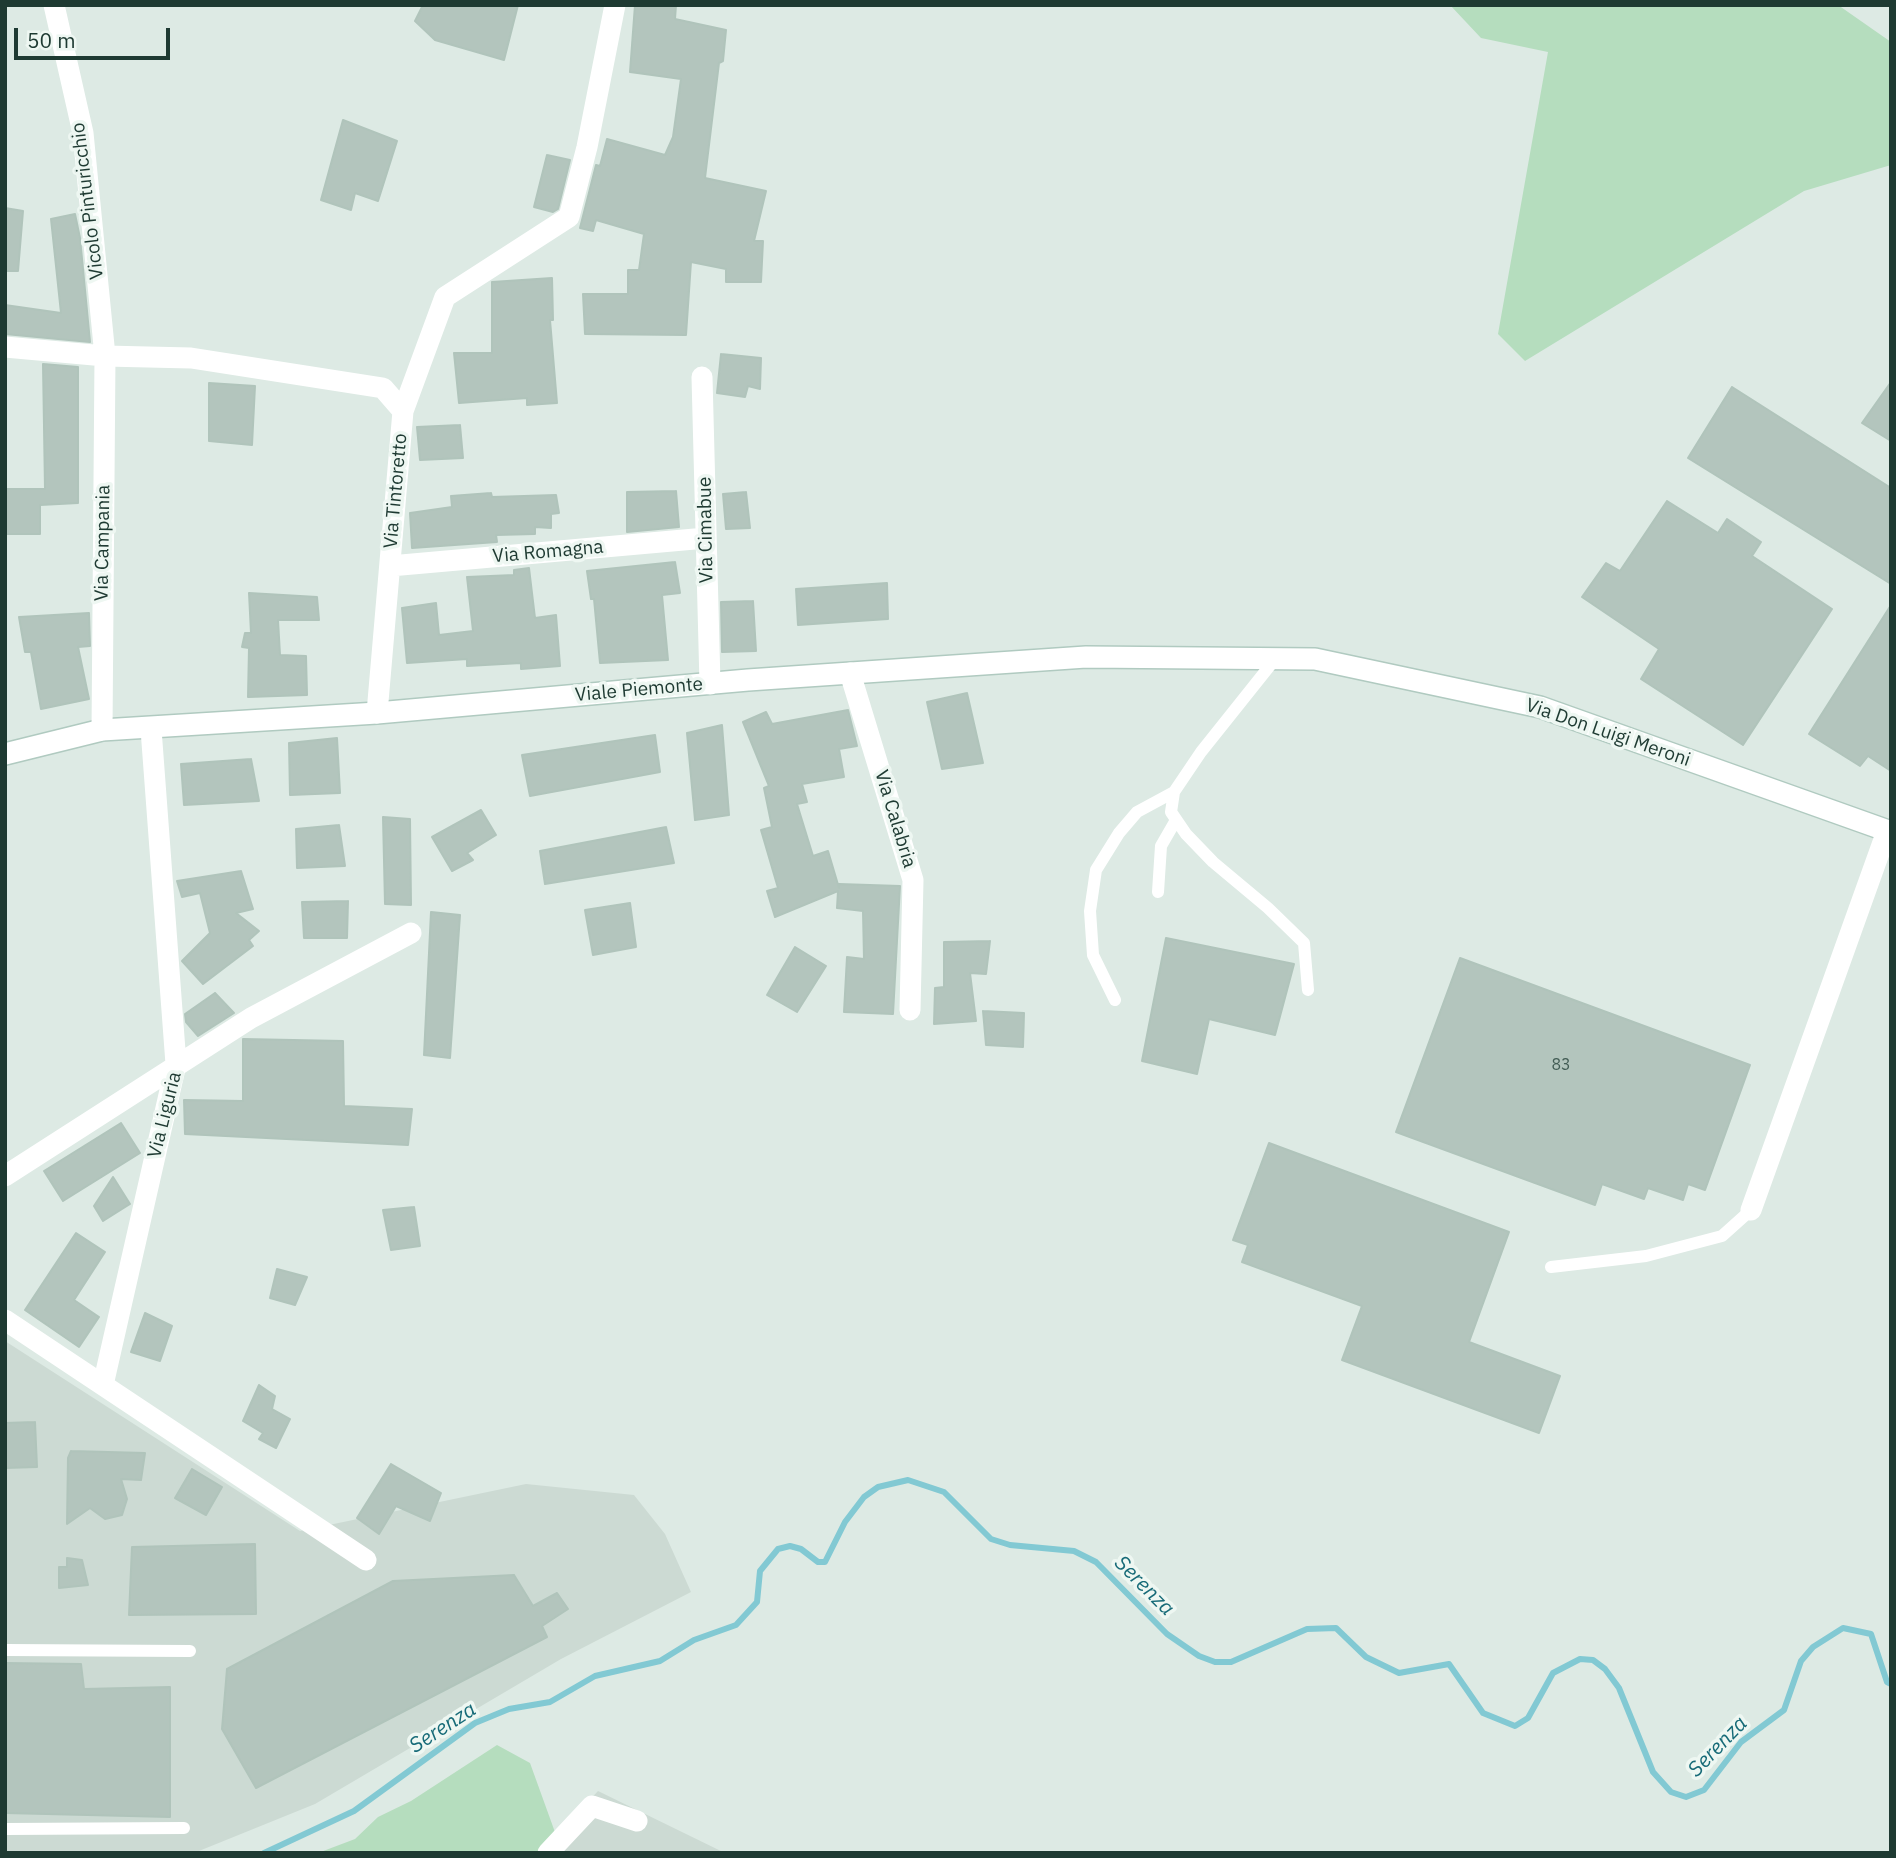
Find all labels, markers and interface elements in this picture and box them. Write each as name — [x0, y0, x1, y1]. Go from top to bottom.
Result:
scale bar — [18, 14, 173, 58]
text: 50 m — [27, 26, 76, 54]
street label: Vicolo Pinturicchio — [67, 121, 109, 281]
street label: Via Tintoretto — [380, 432, 412, 550]
street label: Via Cimabue — [694, 477, 718, 583]
street label: Via Campania — [91, 485, 115, 601]
street label: Via Romagna — [492, 536, 604, 568]
street label: Viale Piemonte — [574, 673, 704, 707]
street label: Via Don Luigi Meroni — [1523, 694, 1693, 772]
street label: Via Calabria — [869, 767, 921, 871]
house number: 83 — [1551, 1055, 1571, 1075]
street label: Via Liguria — [143, 1070, 187, 1160]
water label: Serenza — [1109, 1551, 1179, 1621]
water label: Serenza — [405, 1697, 481, 1759]
water label: Serenza — [1683, 1711, 1753, 1783]

